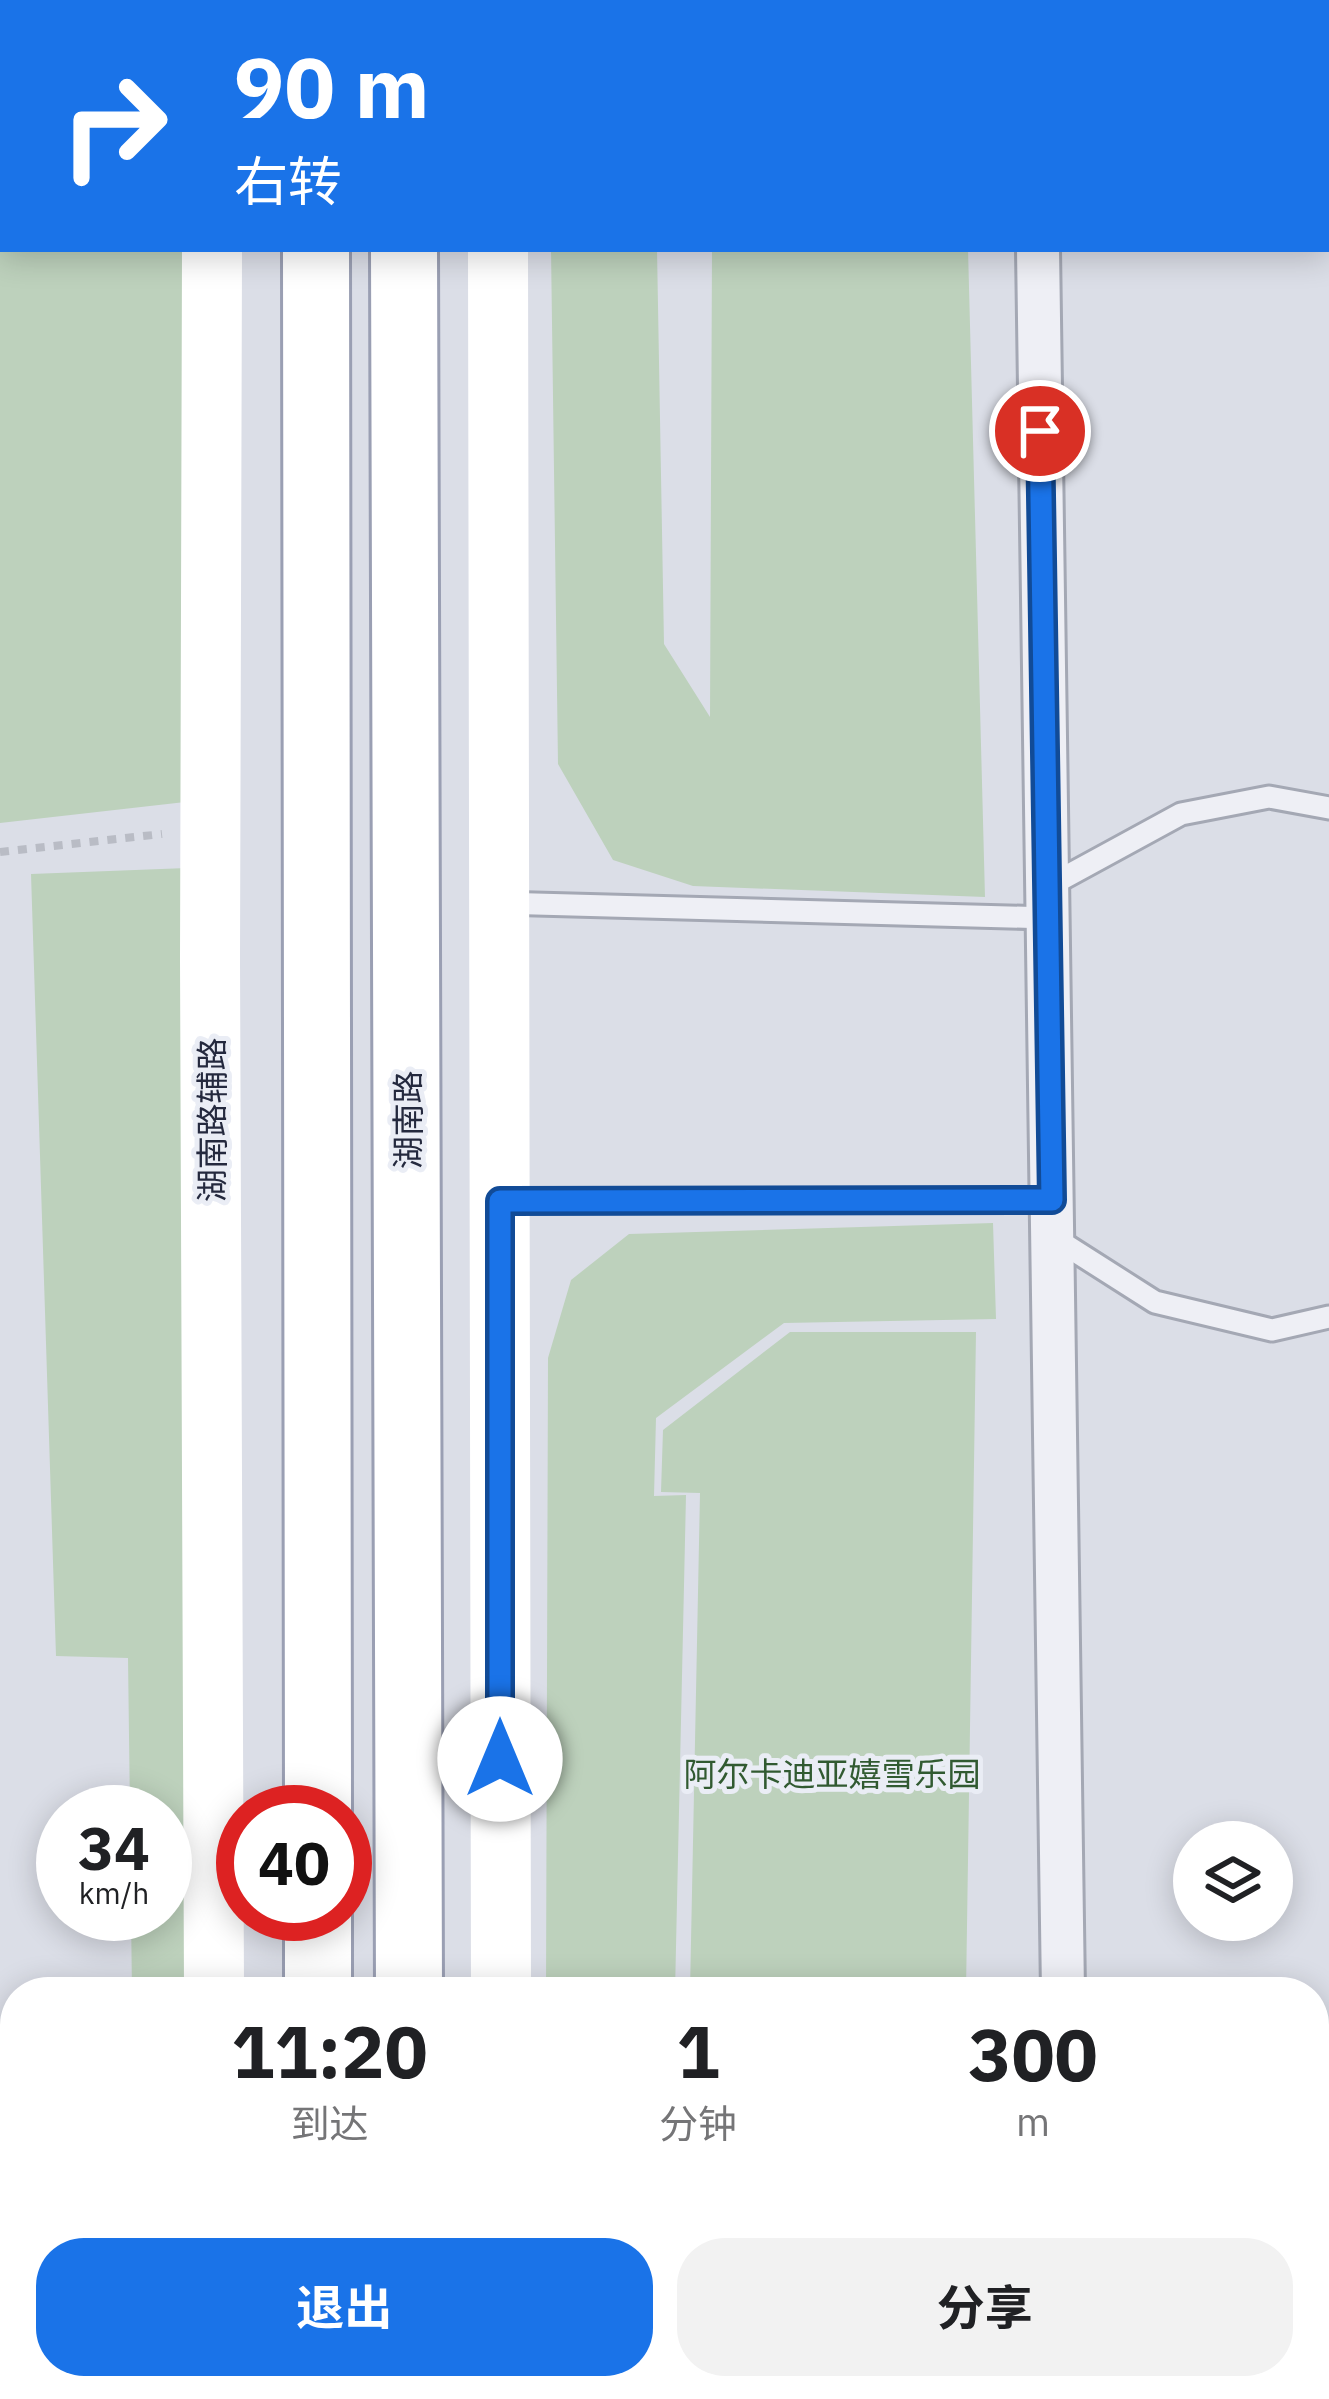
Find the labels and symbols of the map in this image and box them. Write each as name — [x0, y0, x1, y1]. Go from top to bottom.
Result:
pin — [989, 380, 1091, 482]
street label: 湖南路辅路 — [190, 1038, 233, 1203]
street label: 湖南路 — [386, 1071, 429, 1170]
position arrow — [437, 1696, 563, 1822]
park label: 阿尔卡迪亚嬉雪乐园 — [684, 1752, 981, 1795]
speed limit sign: 40 — [216, 1785, 372, 1941]

